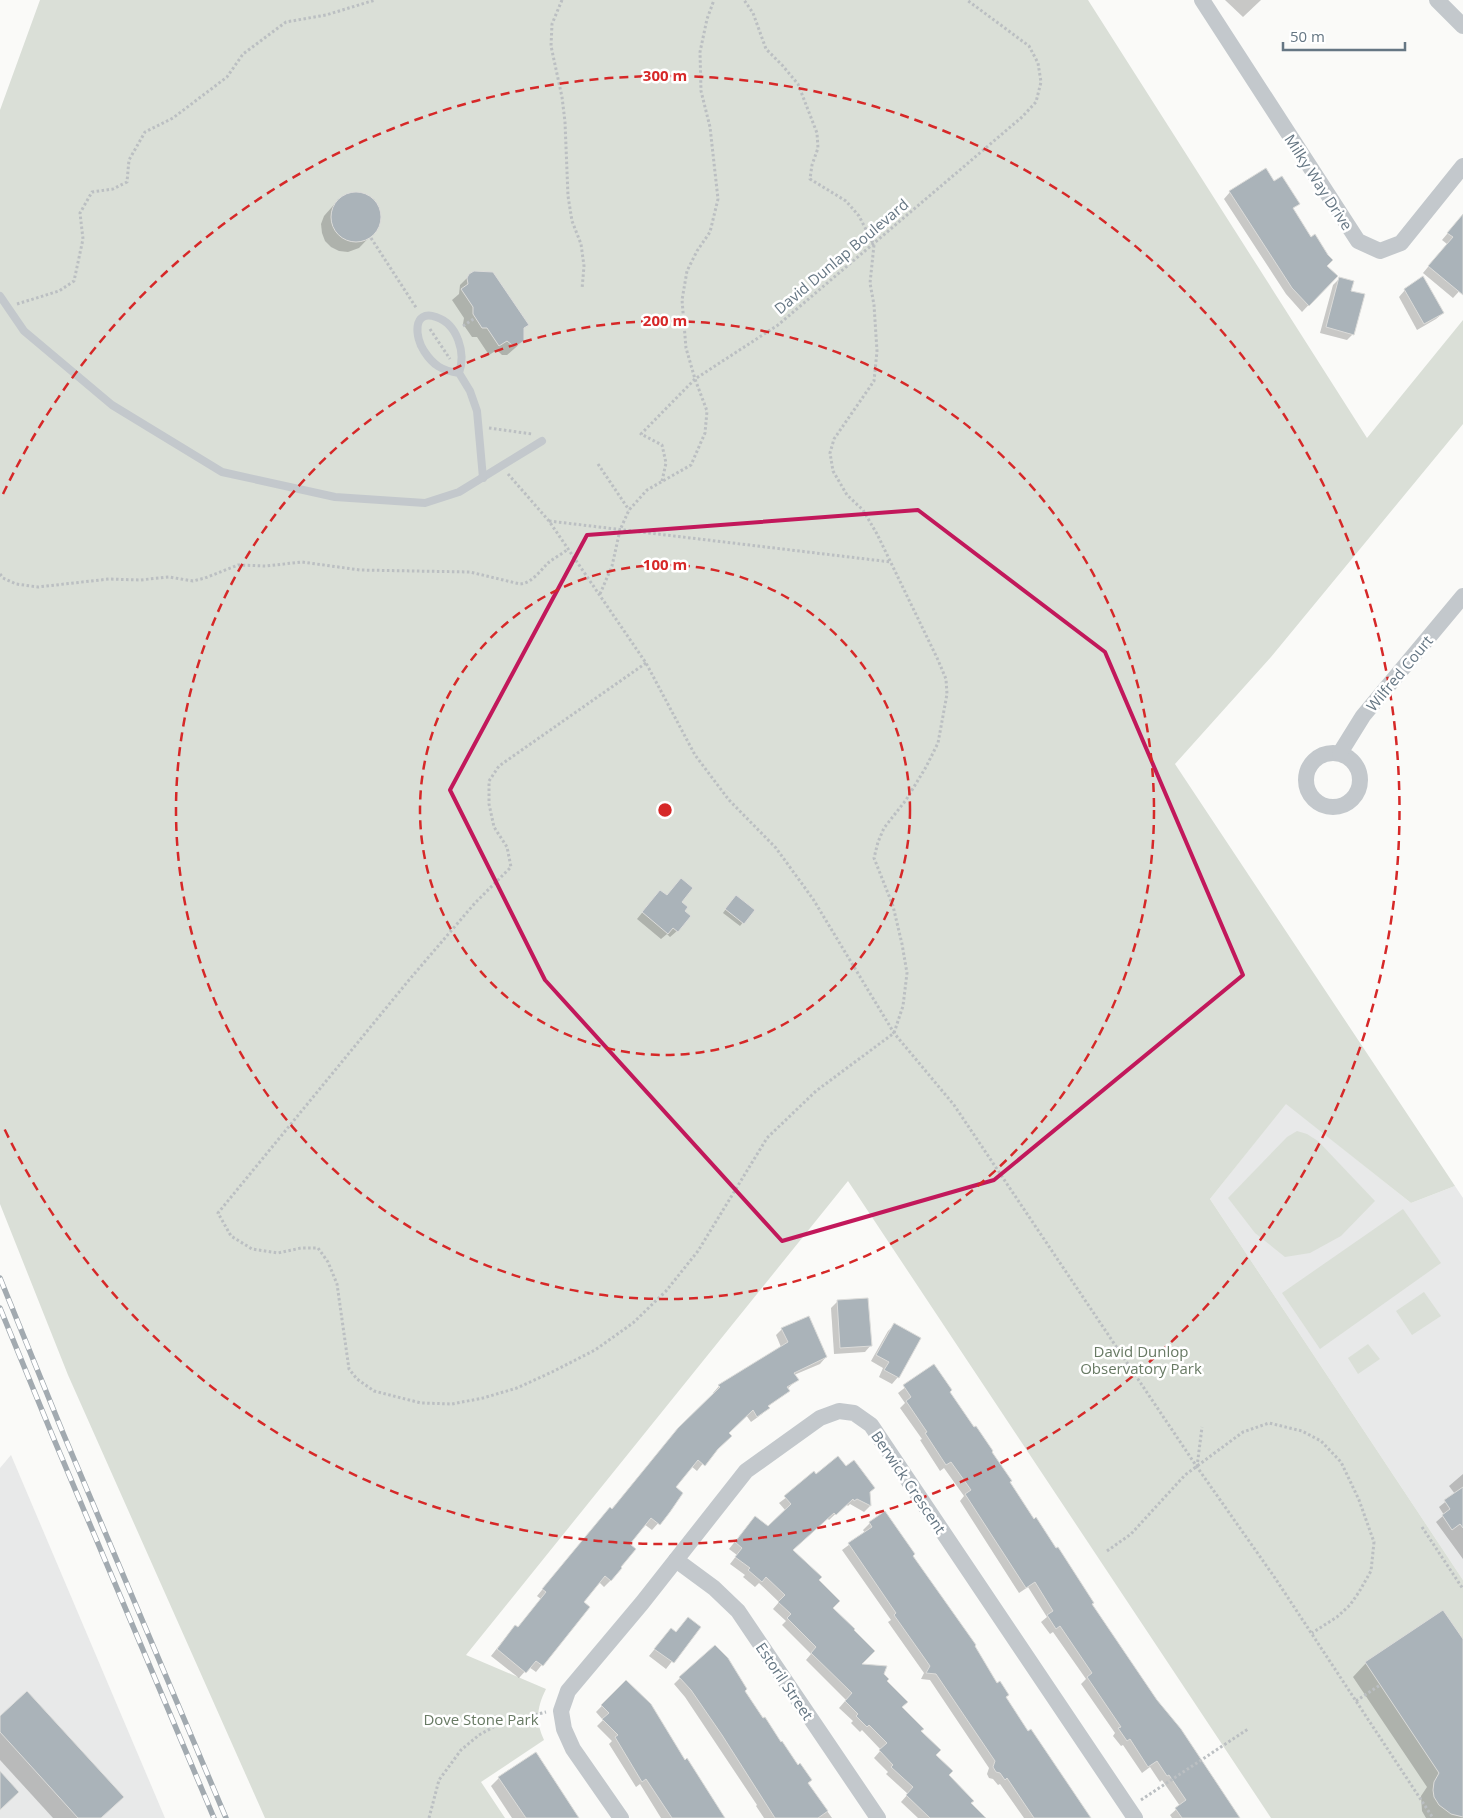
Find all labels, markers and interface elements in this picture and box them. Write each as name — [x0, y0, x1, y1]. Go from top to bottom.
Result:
scale bar — [1283, 20, 1406, 52]
text: 50 m — [1290, 26, 1325, 46]
text: 300 m — [643, 65, 687, 85]
street label: Milky Way Drive — [1280, 130, 1358, 234]
street label: David Dunlap Boulevard — [770, 194, 912, 318]
text: 200 m — [643, 310, 687, 330]
text: 100 m — [643, 554, 687, 574]
street label: Wilfred Court — [1361, 631, 1437, 715]
centre of rings — [656, 801, 674, 819]
park label: David Dunlop Observatory Park — [1080, 1341, 1202, 1378]
street label: Berwick Crescent — [867, 1427, 951, 1537]
street label: Estoril Street — [752, 1638, 818, 1724]
park label: Dove Stone Park — [423, 1709, 539, 1729]

